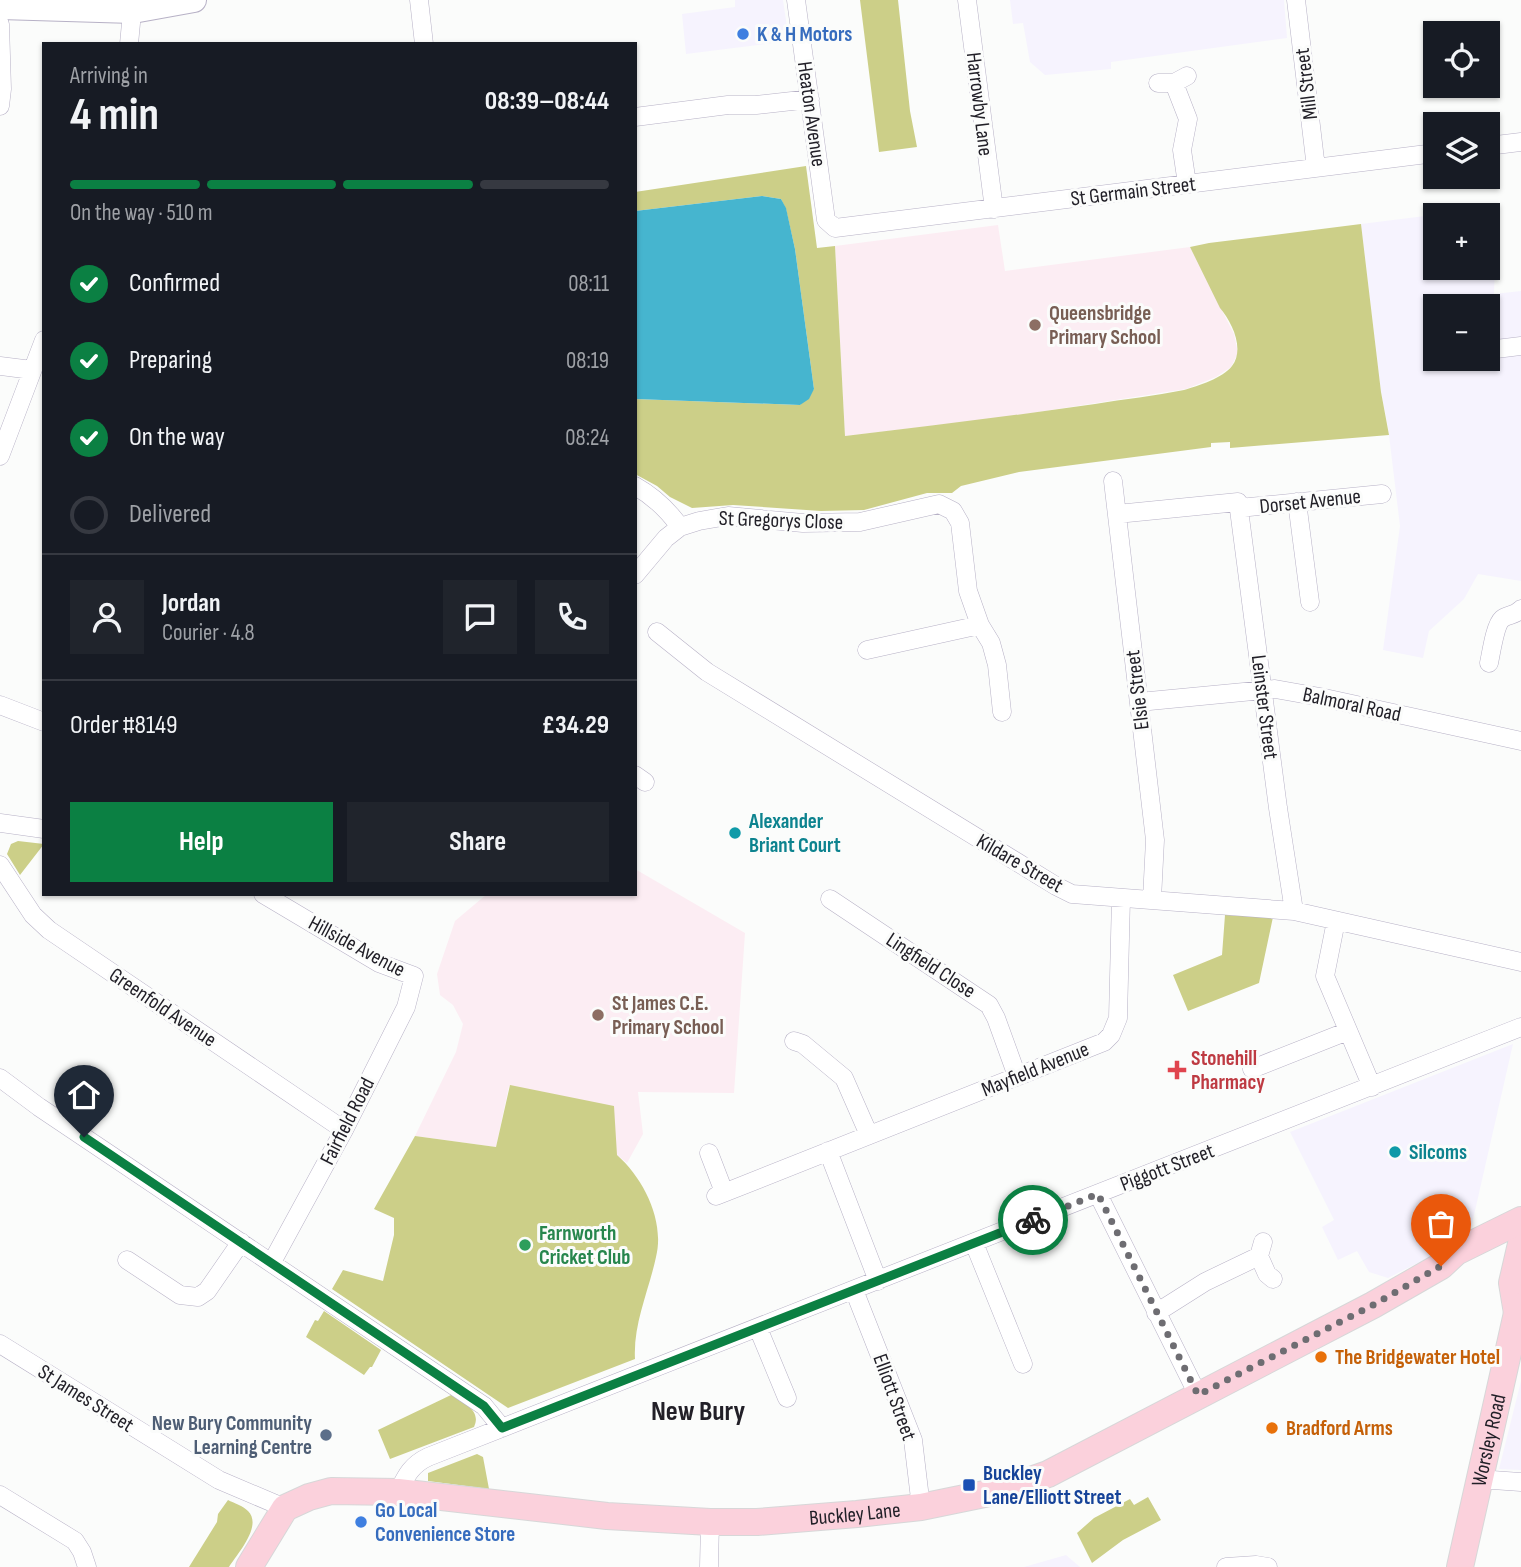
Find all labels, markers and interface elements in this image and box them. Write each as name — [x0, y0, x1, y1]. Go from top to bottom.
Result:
map controls — [1423, 21, 1500, 371]
button: locate — [1423, 21, 1500, 98]
place label: K & H Motors — [757, 22, 852, 47]
marker: K & H Motors — [735, 26, 751, 42]
street label: Mill Street — [1290, 47, 1323, 121]
street label: Harrowby Lane — [961, 51, 998, 157]
street label: Heaton Avenue — [792, 60, 831, 168]
text: Arriving in — [70, 62, 148, 90]
text: 08:39–08:44 — [485, 86, 609, 117]
text: 4 min — [70, 88, 159, 143]
button: layers — [1423, 112, 1500, 189]
street label: St Germain Street — [1069, 171, 1197, 212]
text: On the way · 510 m — [70, 199, 213, 227]
button: + — [1423, 203, 1500, 280]
icon: check — [70, 265, 108, 303]
text: Confirmed — [129, 268, 220, 299]
text: 08:11 — [568, 270, 609, 298]
button: − — [1423, 294, 1500, 371]
place label: Queensbridge Primary School — [1049, 301, 1161, 350]
marker: Queensbridge Primary School — [1027, 317, 1043, 333]
icon: check — [70, 342, 108, 380]
text: Preparing — [129, 345, 212, 376]
text: 08:19 — [566, 347, 609, 375]
icon: check — [70, 419, 108, 457]
text: On the way — [129, 422, 225, 453]
text: 08:24 — [565, 424, 609, 452]
street label: Dorset Avenue — [1258, 484, 1362, 519]
text: Delivered — [129, 499, 211, 530]
street label: St Gregorys Close — [718, 506, 844, 535]
button: person — [70, 580, 144, 654]
button: chat — [443, 580, 517, 654]
button: phone — [535, 580, 609, 654]
text: Jordan — [162, 588, 220, 619]
text: Courier · 4.8 — [162, 619, 255, 647]
street label: Elsie Street — [1120, 649, 1155, 731]
street label: Leinster Street — [1246, 654, 1283, 761]
street label: Balmoral Road — [1301, 682, 1403, 727]
text: Order #8149 — [70, 710, 178, 741]
text: £34.29 — [542, 710, 609, 741]
button: Help — [70, 802, 333, 882]
button: Share — [347, 802, 609, 882]
place label: Alexander Briant Court — [748, 809, 841, 858]
marker: Alexander Briant Court — [727, 825, 743, 841]
street label: Kildare Street — [972, 829, 1068, 898]
street label: Hillside Avenue — [304, 911, 409, 982]
street label: Lingfield Close — [881, 927, 980, 1004]
street label: Greenfold Avenue — [104, 962, 221, 1052]
place label: St James C.E. Primary School — [612, 991, 724, 1040]
marker: St James C.E. Primary School — [590, 1007, 606, 1023]
street label: Mayfield Avenue — [978, 1037, 1093, 1102]
place label: Stonehill Pharmacy — [1191, 1046, 1265, 1095]
marker: Stonehill Pharmacy — [1169, 1062, 1185, 1078]
pin — [54, 1065, 114, 1137]
street label: Fairfield Road — [315, 1073, 380, 1169]
icon: home — [65, 1076, 103, 1114]
street label: Piggott Street — [1117, 1138, 1218, 1197]
place label: Silcoms — [1409, 1140, 1467, 1165]
marker: Silcoms — [1387, 1144, 1403, 1160]
courier — [998, 1185, 1068, 1255]
pin — [1411, 1194, 1471, 1266]
icon: bike — [1014, 1201, 1052, 1239]
icon: bag — [1422, 1205, 1460, 1243]
place label: Farnworth Cricket Club — [539, 1221, 630, 1270]
marker: Farnworth Cricket Club — [517, 1237, 533, 1253]
place label: The Bridgewater Hotel — [1335, 1345, 1500, 1370]
marker: The Bridgewater Hotel — [1313, 1349, 1329, 1365]
street label: Elliott Street — [867, 1351, 922, 1444]
street label: St James Street — [33, 1359, 138, 1438]
street label: Worsley Road — [1466, 1392, 1511, 1489]
district label: New Bury — [651, 1395, 745, 1428]
place label: New Bury Community Learning Centre — [152, 1411, 312, 1460]
place label: Bradford Arms — [1286, 1416, 1393, 1441]
marker: Bradford Arms — [1264, 1420, 1280, 1436]
marker: New Bury Community Learning Centre — [318, 1427, 334, 1443]
place label: Buckley Lane/Elliott Street — [983, 1461, 1121, 1510]
marker: Buckley Lane/Elliott Street — [961, 1477, 977, 1493]
street label: Buckley Lane — [808, 1497, 902, 1531]
place label: Go Local Convenience Store — [375, 1498, 515, 1547]
marker: Go Local Convenience Store — [353, 1514, 369, 1530]

